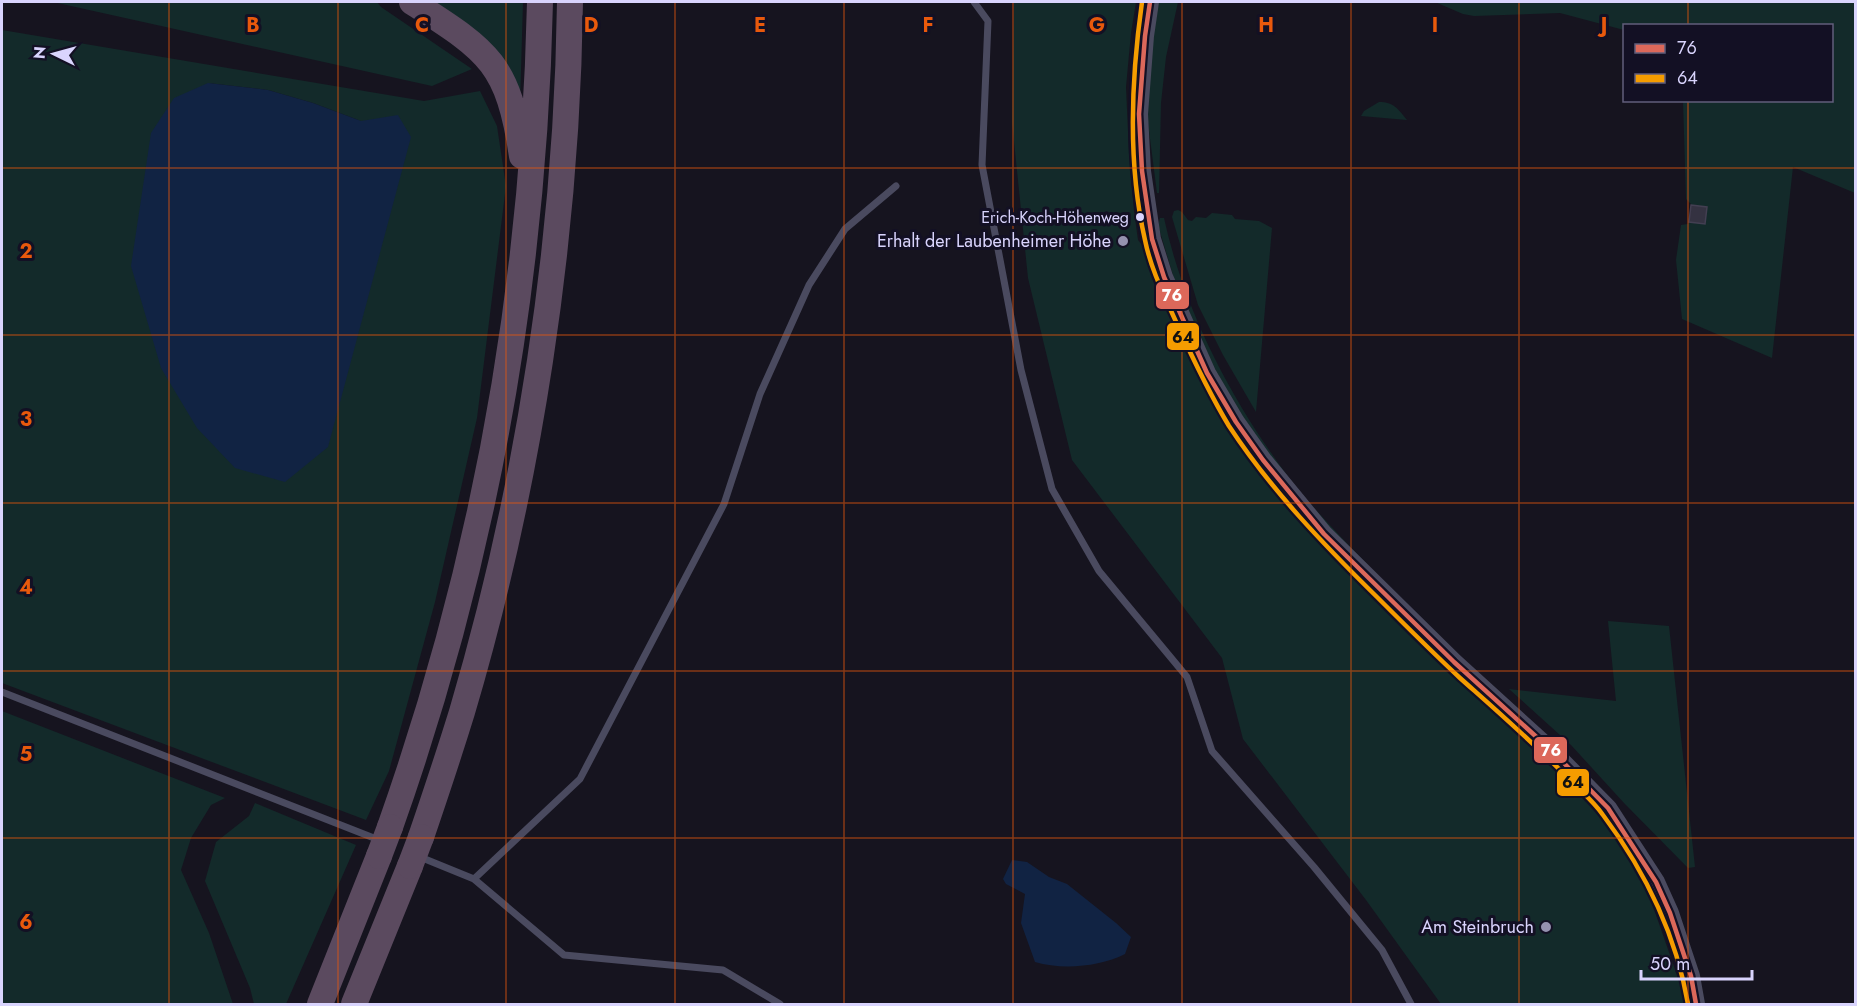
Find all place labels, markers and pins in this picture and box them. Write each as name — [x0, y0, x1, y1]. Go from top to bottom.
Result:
place label: Erich-Koch-Höhenweg — [981, 206, 1129, 229]
marker: Erich-Koch-Höhenweg — [1134, 211, 1146, 223]
place label: Erhalt der Laubenheimer Höhe — [877, 228, 1111, 254]
marker: Erhalt der Laubenheimer Höhe — [1116, 234, 1130, 248]
place label: Am Steinbruch — [1421, 914, 1534, 940]
marker: Am Steinbruch — [1539, 920, 1553, 934]

